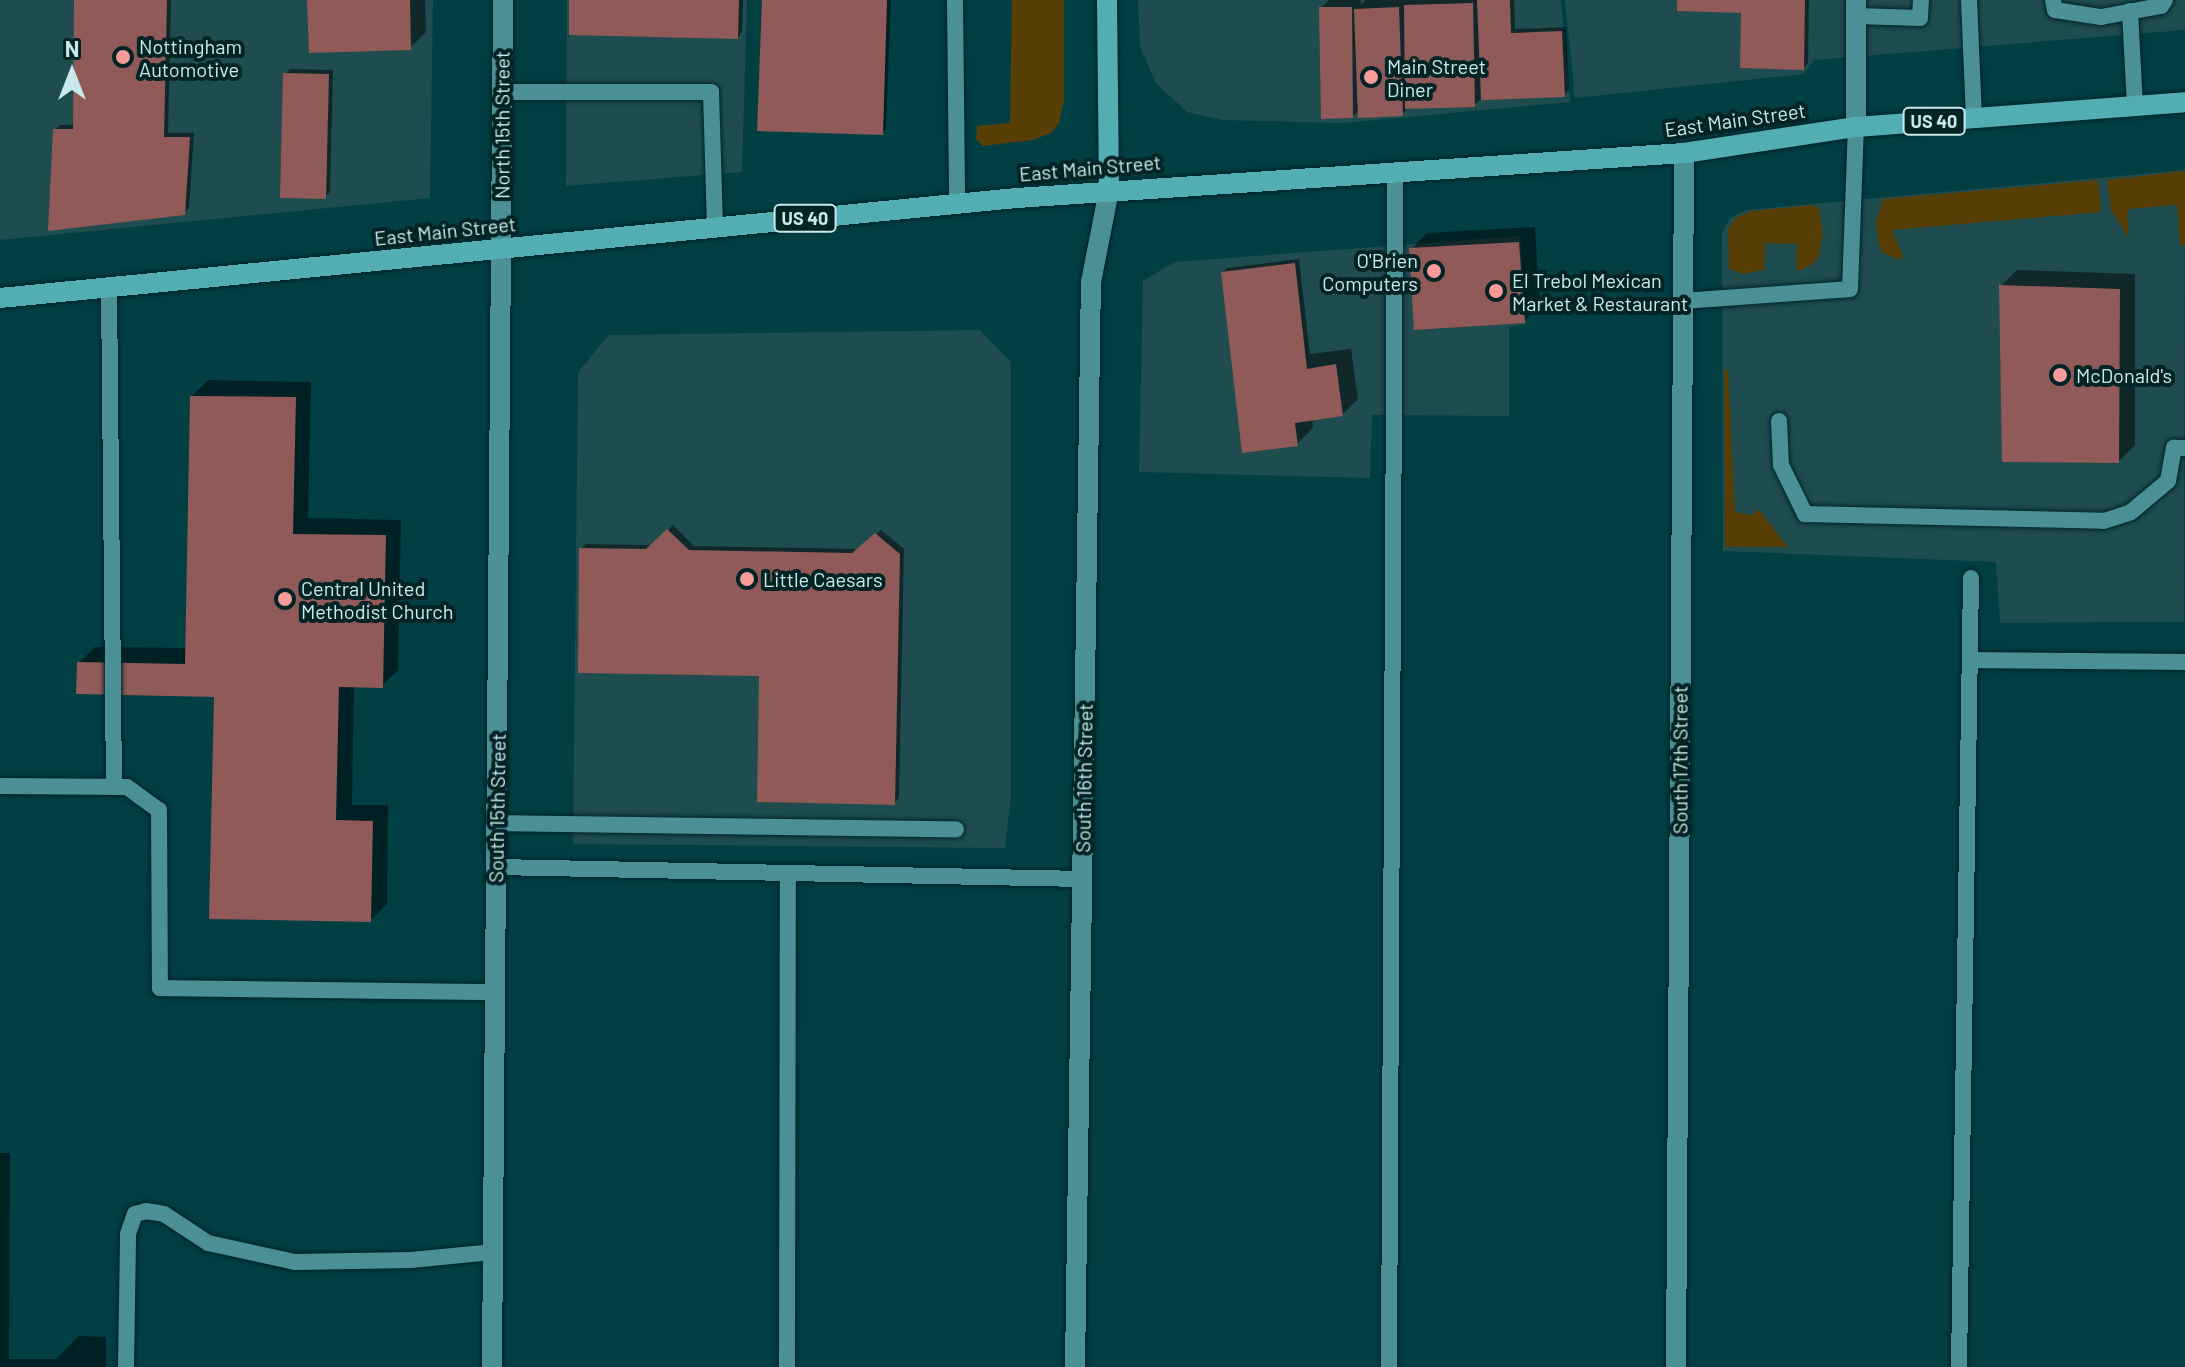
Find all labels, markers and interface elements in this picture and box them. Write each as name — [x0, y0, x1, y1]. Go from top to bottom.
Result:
north arrow — [32, 32, 112, 112]
place label: Nottingham Automotive — [139, 34, 242, 81]
text: N — [65, 35, 79, 61]
marker: Nottingham Automotive — [114, 48, 132, 66]
street label: North 15th Street — [490, 51, 514, 199]
place label: Main Street Diner — [1387, 54, 1486, 101]
marker: Main Street Diner — [1362, 68, 1380, 86]
street label: East Main Street — [1663, 98, 1807, 142]
road number: US 40 — [1902, 107, 1966, 135]
street label: East Main Street — [1018, 150, 1162, 186]
road number: US 40 — [773, 204, 837, 232]
street label: East Main Street — [373, 212, 517, 250]
place label: O'Brien Computers — [1322, 248, 1418, 295]
marker: O'Brien Computers — [1425, 262, 1443, 280]
place label: El Trebol Mexican Market & Restaurant — [1512, 268, 1688, 315]
marker: El Trebol Mexican Market & Restaurant — [1487, 282, 1505, 300]
place label: McDonald's — [2076, 363, 2172, 387]
marker: McDonald's — [2051, 366, 2069, 384]
place label: Little Caesars — [763, 567, 883, 591]
marker: Little Caesars — [738, 570, 756, 588]
place label: Central United Methodist Church — [301, 576, 454, 623]
marker: Central United Methodist Church — [276, 590, 294, 608]
street label: South 17th Street — [1668, 686, 1692, 834]
street label: South 16th Street — [1071, 703, 1097, 853]
street label: South 15th Street — [484, 733, 510, 883]

